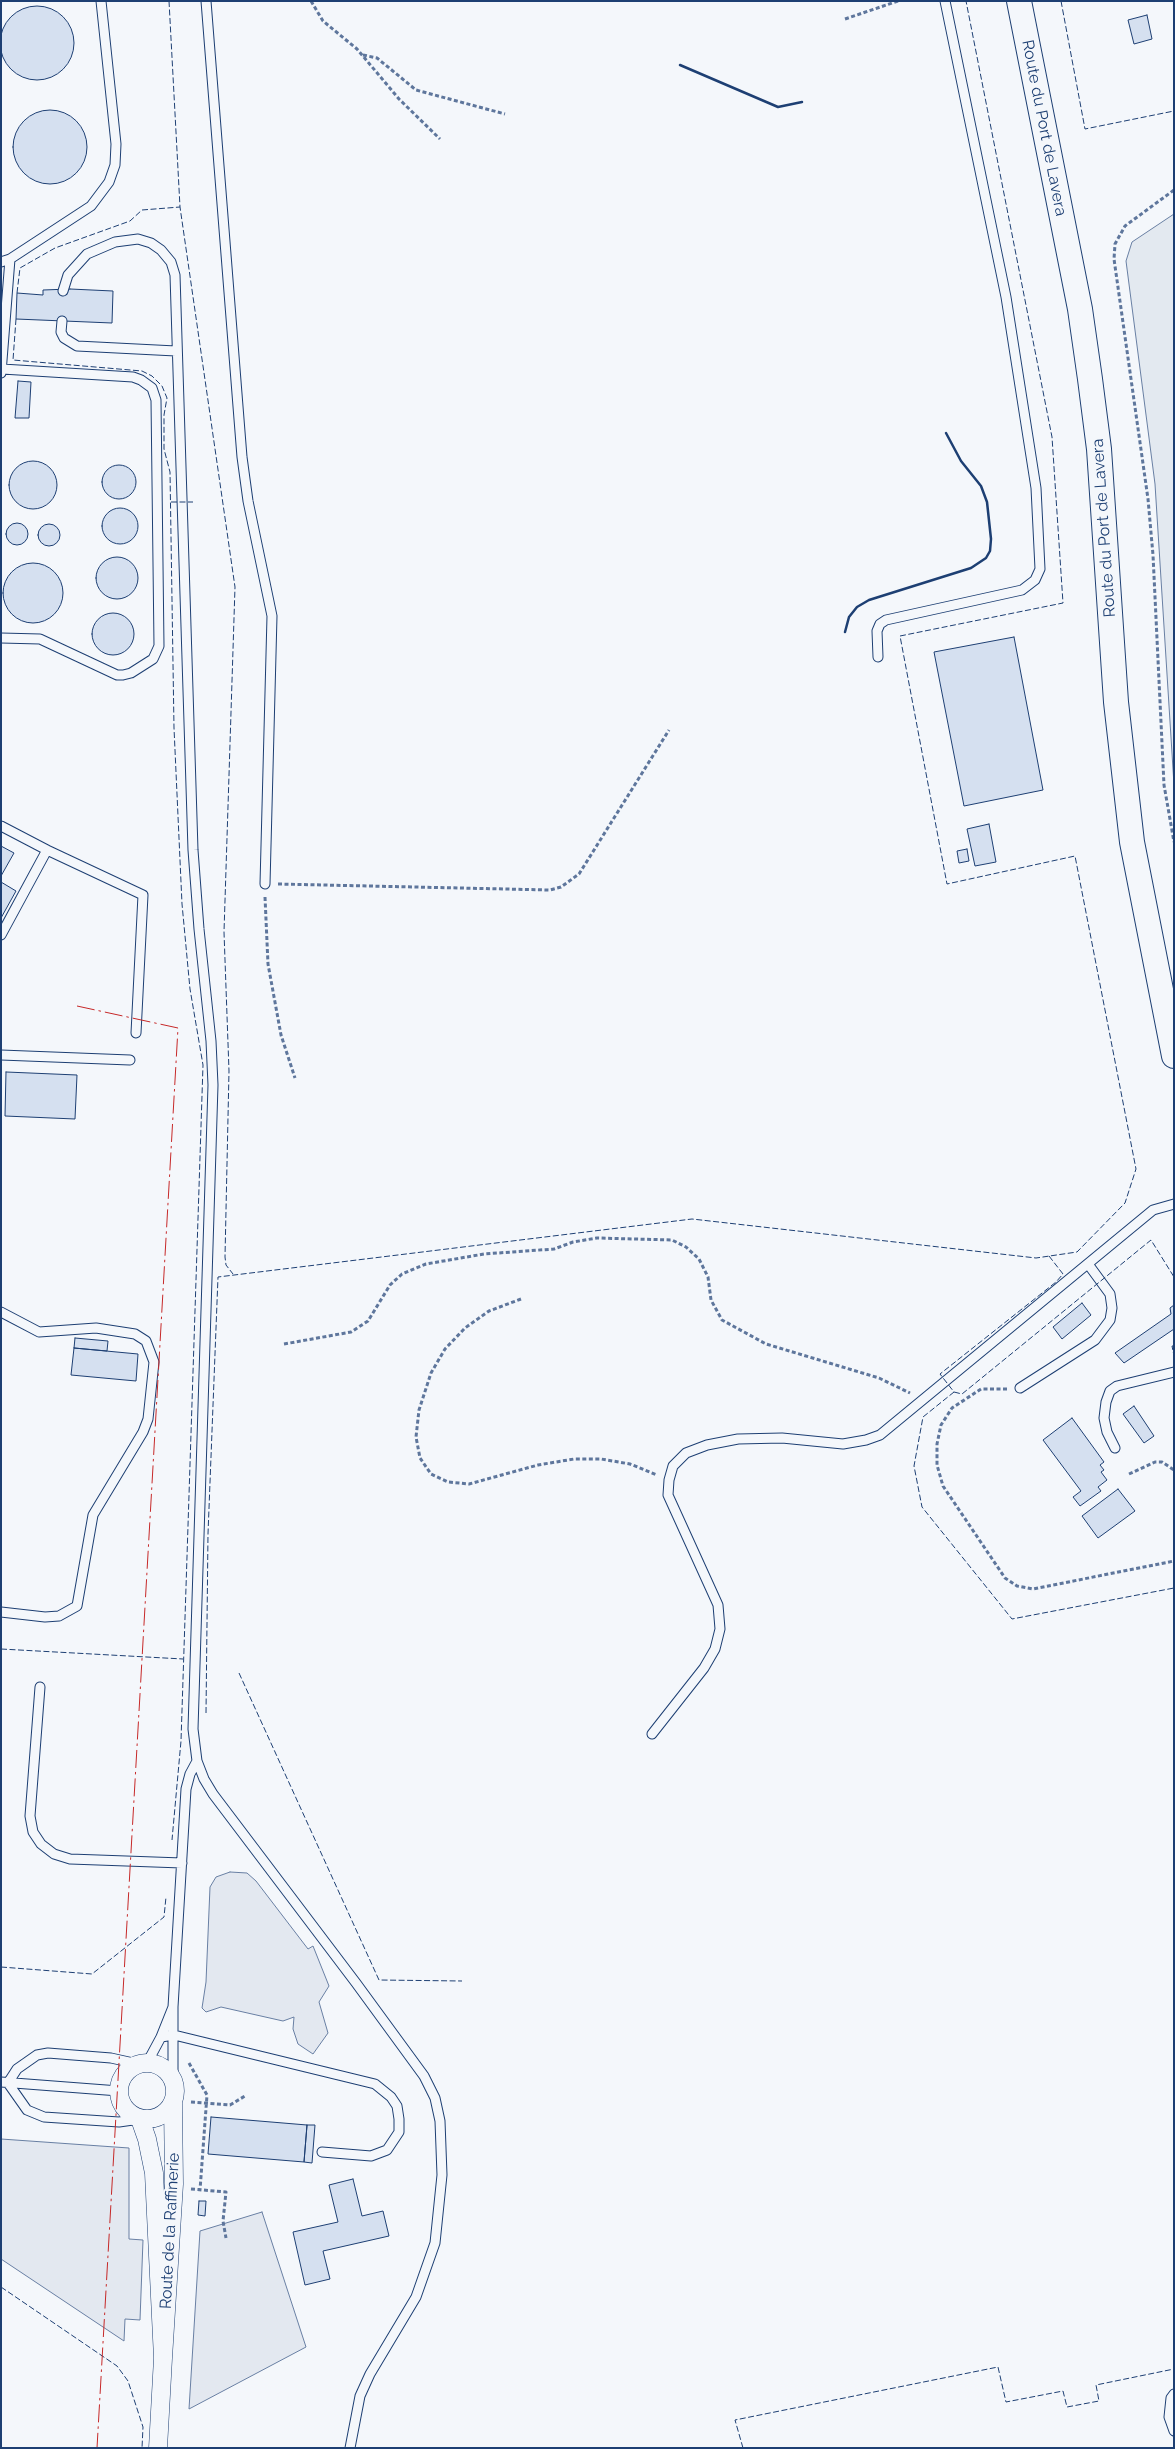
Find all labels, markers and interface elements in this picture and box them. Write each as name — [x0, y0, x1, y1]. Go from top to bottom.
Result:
street label: Route du Port de Lavera — [1018, 38, 1070, 218]
street label: Route du Port de Lavera — [1088, 438, 1120, 618]
street label: Route de la Raffinerie — [156, 2152, 184, 2310]

